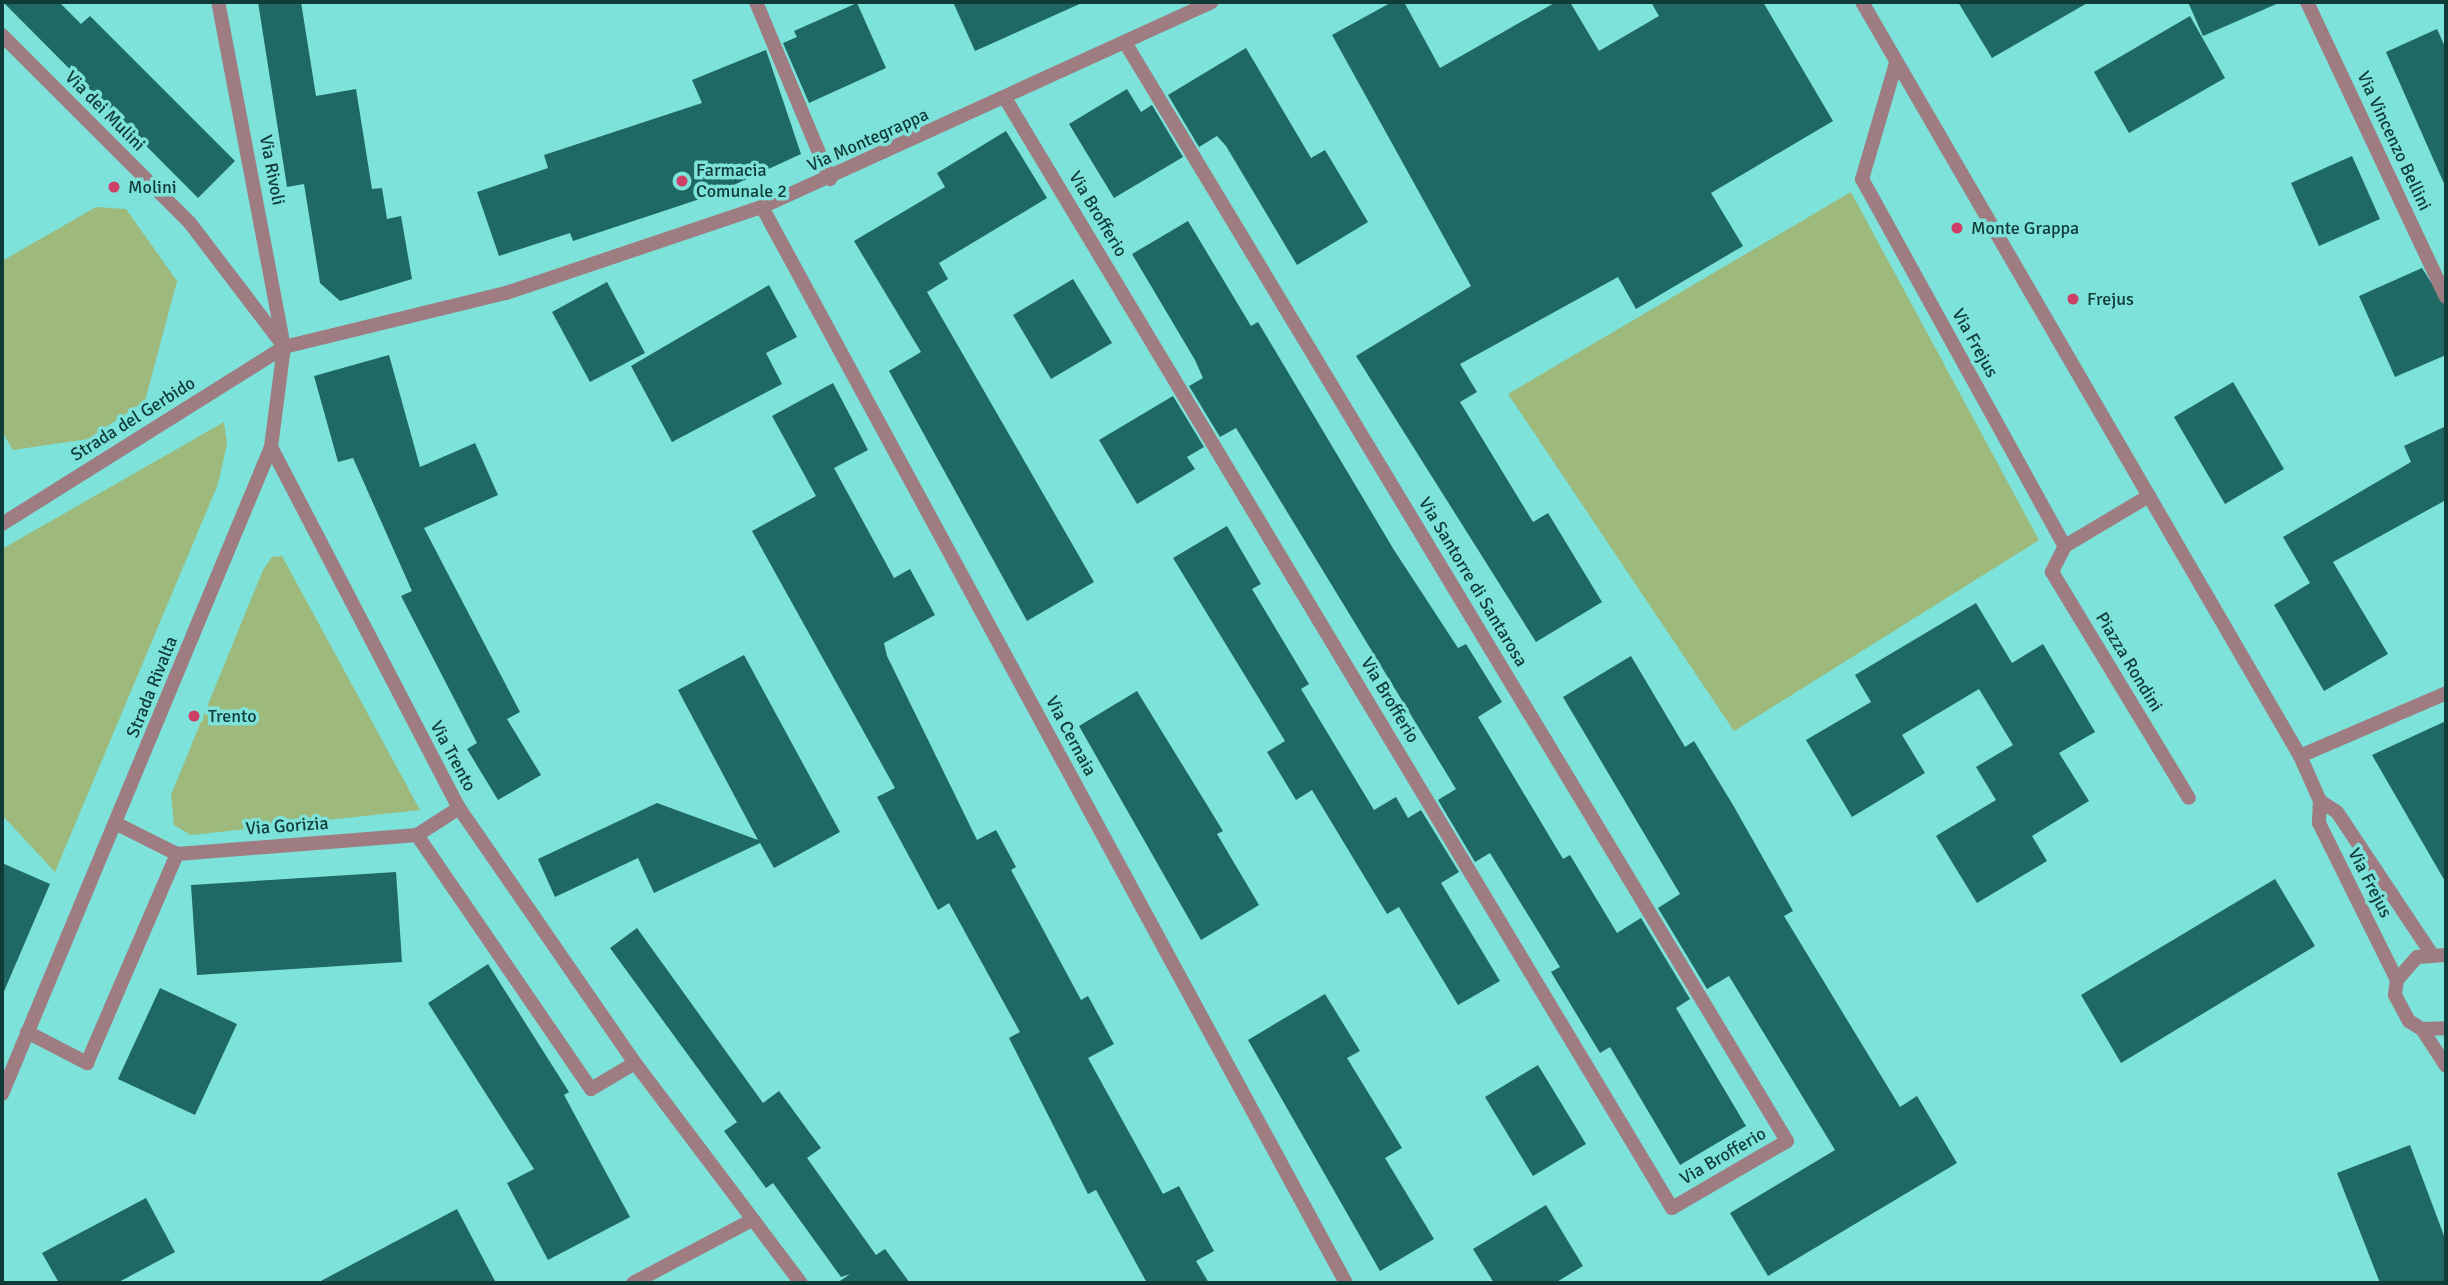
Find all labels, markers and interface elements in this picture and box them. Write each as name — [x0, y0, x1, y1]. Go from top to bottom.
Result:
street label: Via dei Mulini — [60, 66, 150, 156]
street label: Via Vincenzo Bellini — [2352, 68, 2436, 214]
street label: Via Montegrappa — [804, 104, 932, 176]
street label: Via Rivoli — [255, 133, 289, 207]
place label: Farmacia Comunale 2 — [696, 160, 787, 202]
street label: Via Brofferio — [1064, 167, 1132, 261]
marker: Farmacia Comunale 2 — [674, 173, 690, 189]
place label: Molini — [128, 176, 177, 198]
marker: Molini — [106, 179, 122, 195]
place label: Monte Grappa — [1971, 217, 2079, 239]
marker: Monte Grappa — [1949, 220, 1965, 236]
place label: Frejus — [2087, 288, 2134, 310]
marker: Frejus — [2065, 291, 2081, 307]
street label: Via Frejus — [1947, 305, 2003, 381]
street label: Strada del Gerbido — [67, 372, 199, 466]
street label: Via Santorre di Santarosa — [1414, 493, 1532, 671]
street label: Piazza Rondini — [2091, 608, 2167, 716]
street label: Strada Rivalta — [122, 633, 182, 741]
street label: Via Brofferio — [1356, 653, 1424, 747]
street label: Via Cernaia — [1041, 692, 1101, 780]
place label: Trento — [208, 705, 257, 727]
marker: Trento — [186, 708, 202, 724]
street label: Via Trento — [425, 717, 481, 795]
street label: Via Gorizia — [245, 812, 329, 840]
street label: Via Frejus — [2343, 845, 2397, 921]
street label: Via Brofferio — [1676, 1123, 1770, 1189]

